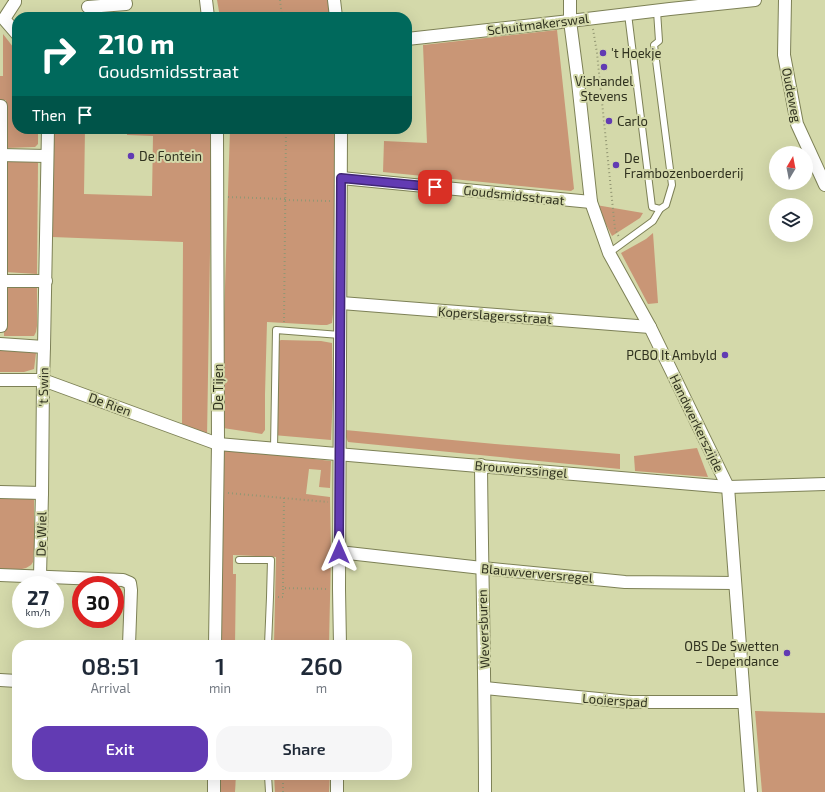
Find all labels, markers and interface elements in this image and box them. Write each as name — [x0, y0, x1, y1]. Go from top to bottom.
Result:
street label: Schuitmakerswal — [486, 10, 590, 38]
text: 210 m — [98, 26, 175, 60]
icon: right — [32, 28, 84, 80]
place label: 't Hoekje — [611, 45, 661, 61]
marker: 't Hoekje — [598, 48, 608, 58]
text: Goudsmidsstraat — [98, 60, 239, 82]
marker: Vishandel Stevens — [599, 62, 609, 72]
street label: Oudeweg — [779, 66, 805, 124]
place label: Vishandel Stevens — [575, 73, 633, 104]
icon: arrive — [74, 104, 96, 126]
text: Then — [32, 106, 66, 124]
place label: Carlo — [617, 113, 648, 129]
marker: Carlo — [604, 116, 614, 126]
north arrow — [769, 146, 813, 190]
map controls — [769, 146, 813, 242]
place label: De Fontein — [139, 148, 202, 164]
place label: De Frambozenboerderij — [624, 150, 743, 181]
marker: De Fontein — [126, 151, 136, 161]
marker: De Frambozenboerderij — [611, 160, 621, 170]
pin — [418, 170, 452, 204]
icon: arrive — [424, 176, 446, 198]
street label: Goudsmidsstraat — [463, 182, 565, 208]
button: layers — [769, 198, 813, 242]
street label: Koperslagersstraat — [437, 303, 553, 327]
place label: PCBO It Ambyld — [626, 347, 717, 363]
marker: PCBO It Ambyld — [720, 350, 730, 360]
street label: De Tijen — [210, 364, 226, 410]
street label: 't Swin — [35, 367, 51, 407]
street label: Handwerkerszijde — [666, 372, 728, 474]
street label: De Rien — [86, 389, 134, 419]
street label: Brouwerssingel — [474, 457, 568, 481]
street label: De Wiel — [33, 511, 49, 557]
position arrow — [318, 531, 360, 573]
street label: Blauwverversregel — [481, 560, 594, 586]
speed limit sign: 30 — [72, 576, 124, 628]
text: 27 — [27, 585, 49, 609]
street label: Weversburen — [474, 589, 492, 669]
text: km/h — [26, 606, 50, 618]
place label: OBS De Swetten – Dependance — [684, 638, 779, 669]
marker: OBS De Swetten – Dependance — [782, 648, 792, 658]
text: 08:51 — [81, 651, 140, 680]
text: 1 — [215, 651, 225, 680]
text: 260 — [300, 651, 343, 680]
text: Arrival — [91, 680, 130, 696]
text: min — [209, 680, 231, 696]
text: m — [316, 680, 327, 696]
street label: Looierspad — [582, 690, 648, 710]
button: Exit — [32, 726, 208, 772]
button: Share — [216, 726, 392, 772]

